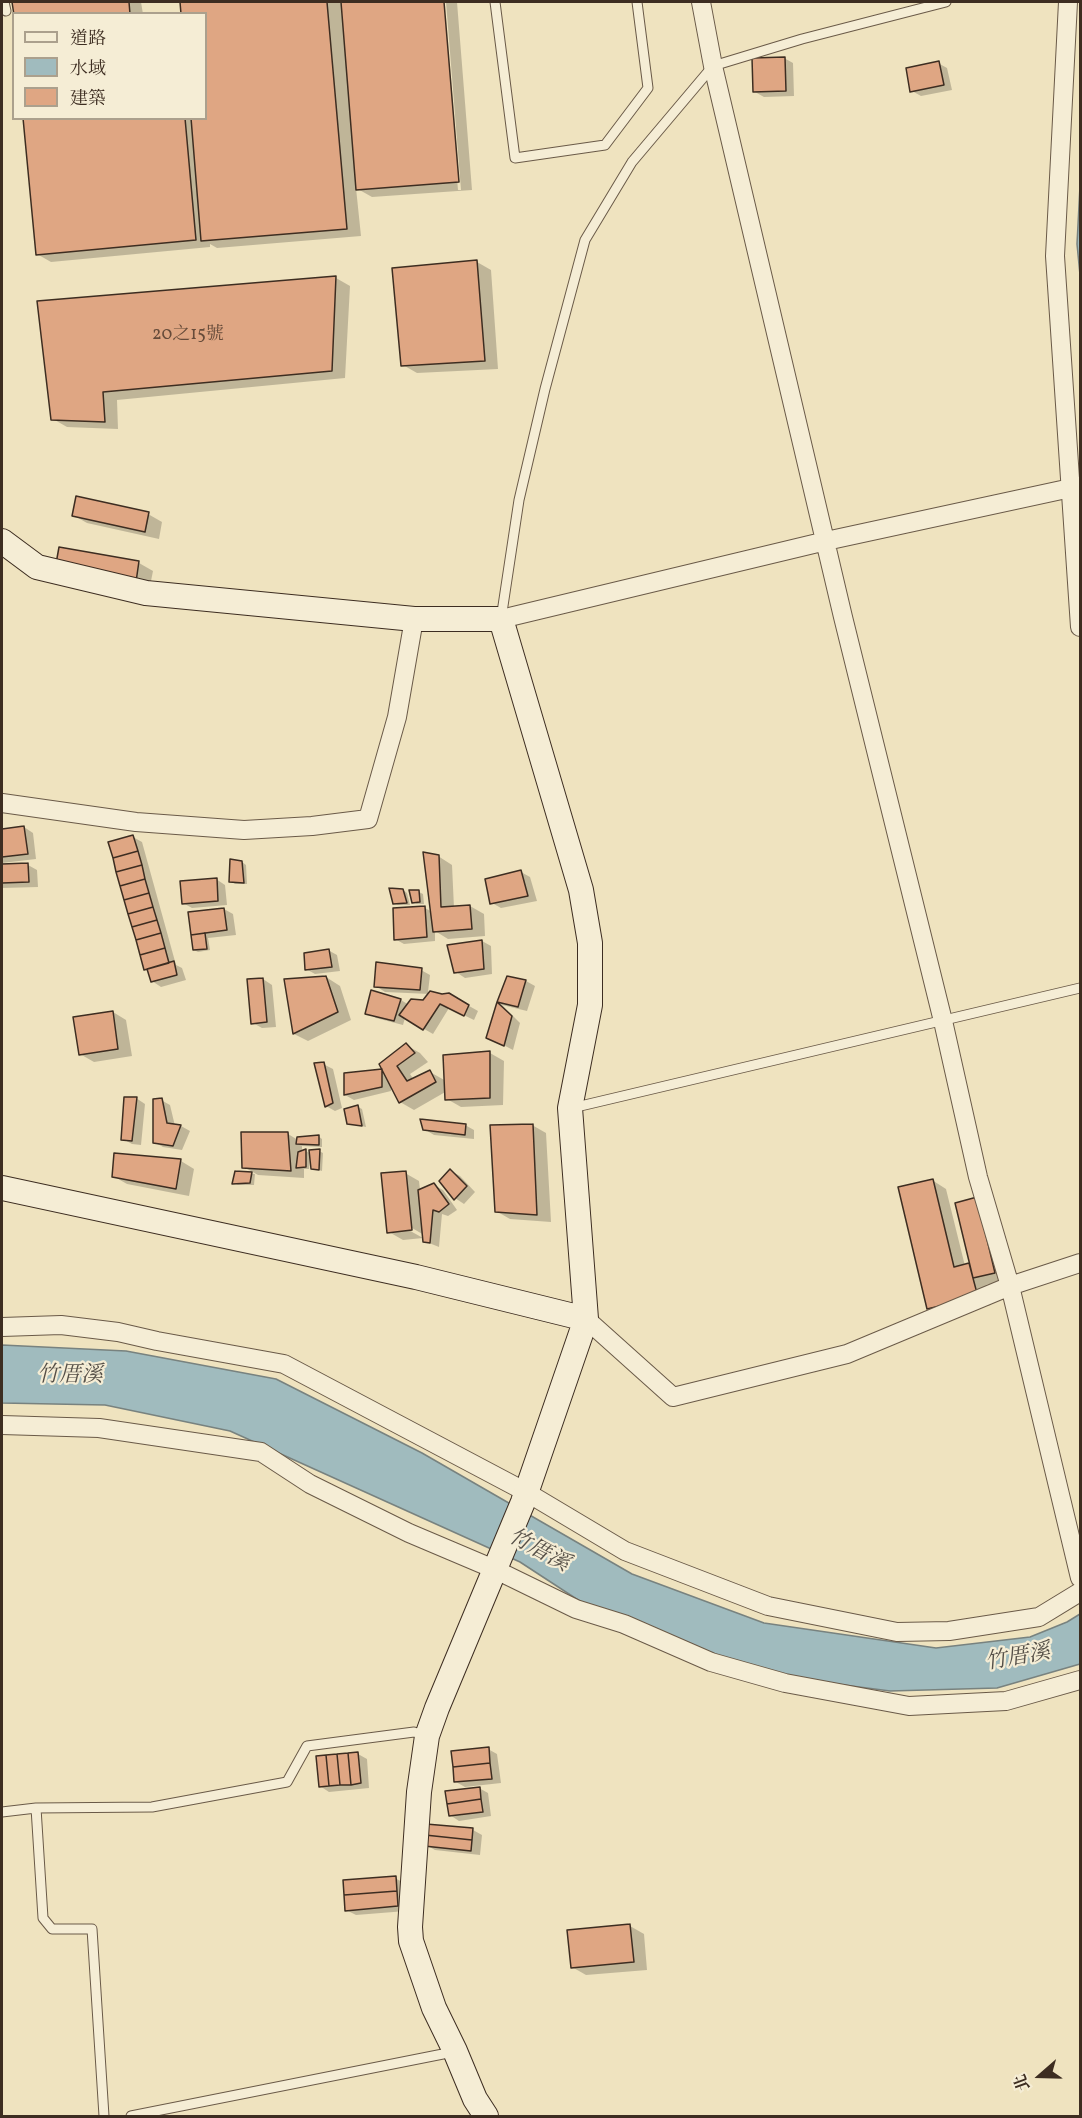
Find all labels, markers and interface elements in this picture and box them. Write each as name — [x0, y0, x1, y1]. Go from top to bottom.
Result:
legend — [12, 12, 207, 120]
text: 道路 — [70, 27, 106, 52]
text: 水域 — [70, 57, 106, 82]
text: 建築 — [70, 87, 106, 112]
house number: 20之15號 — [152, 325, 224, 347]
water label: 竹厝溪 — [37, 1364, 103, 1390]
water label: 竹厝溪 — [503, 1525, 573, 1579]
water label: 竹厝溪 — [983, 1640, 1053, 1678]
north arrow — [1010, 2046, 1070, 2106]
text: 北 — [1010, 2071, 1036, 2093]

